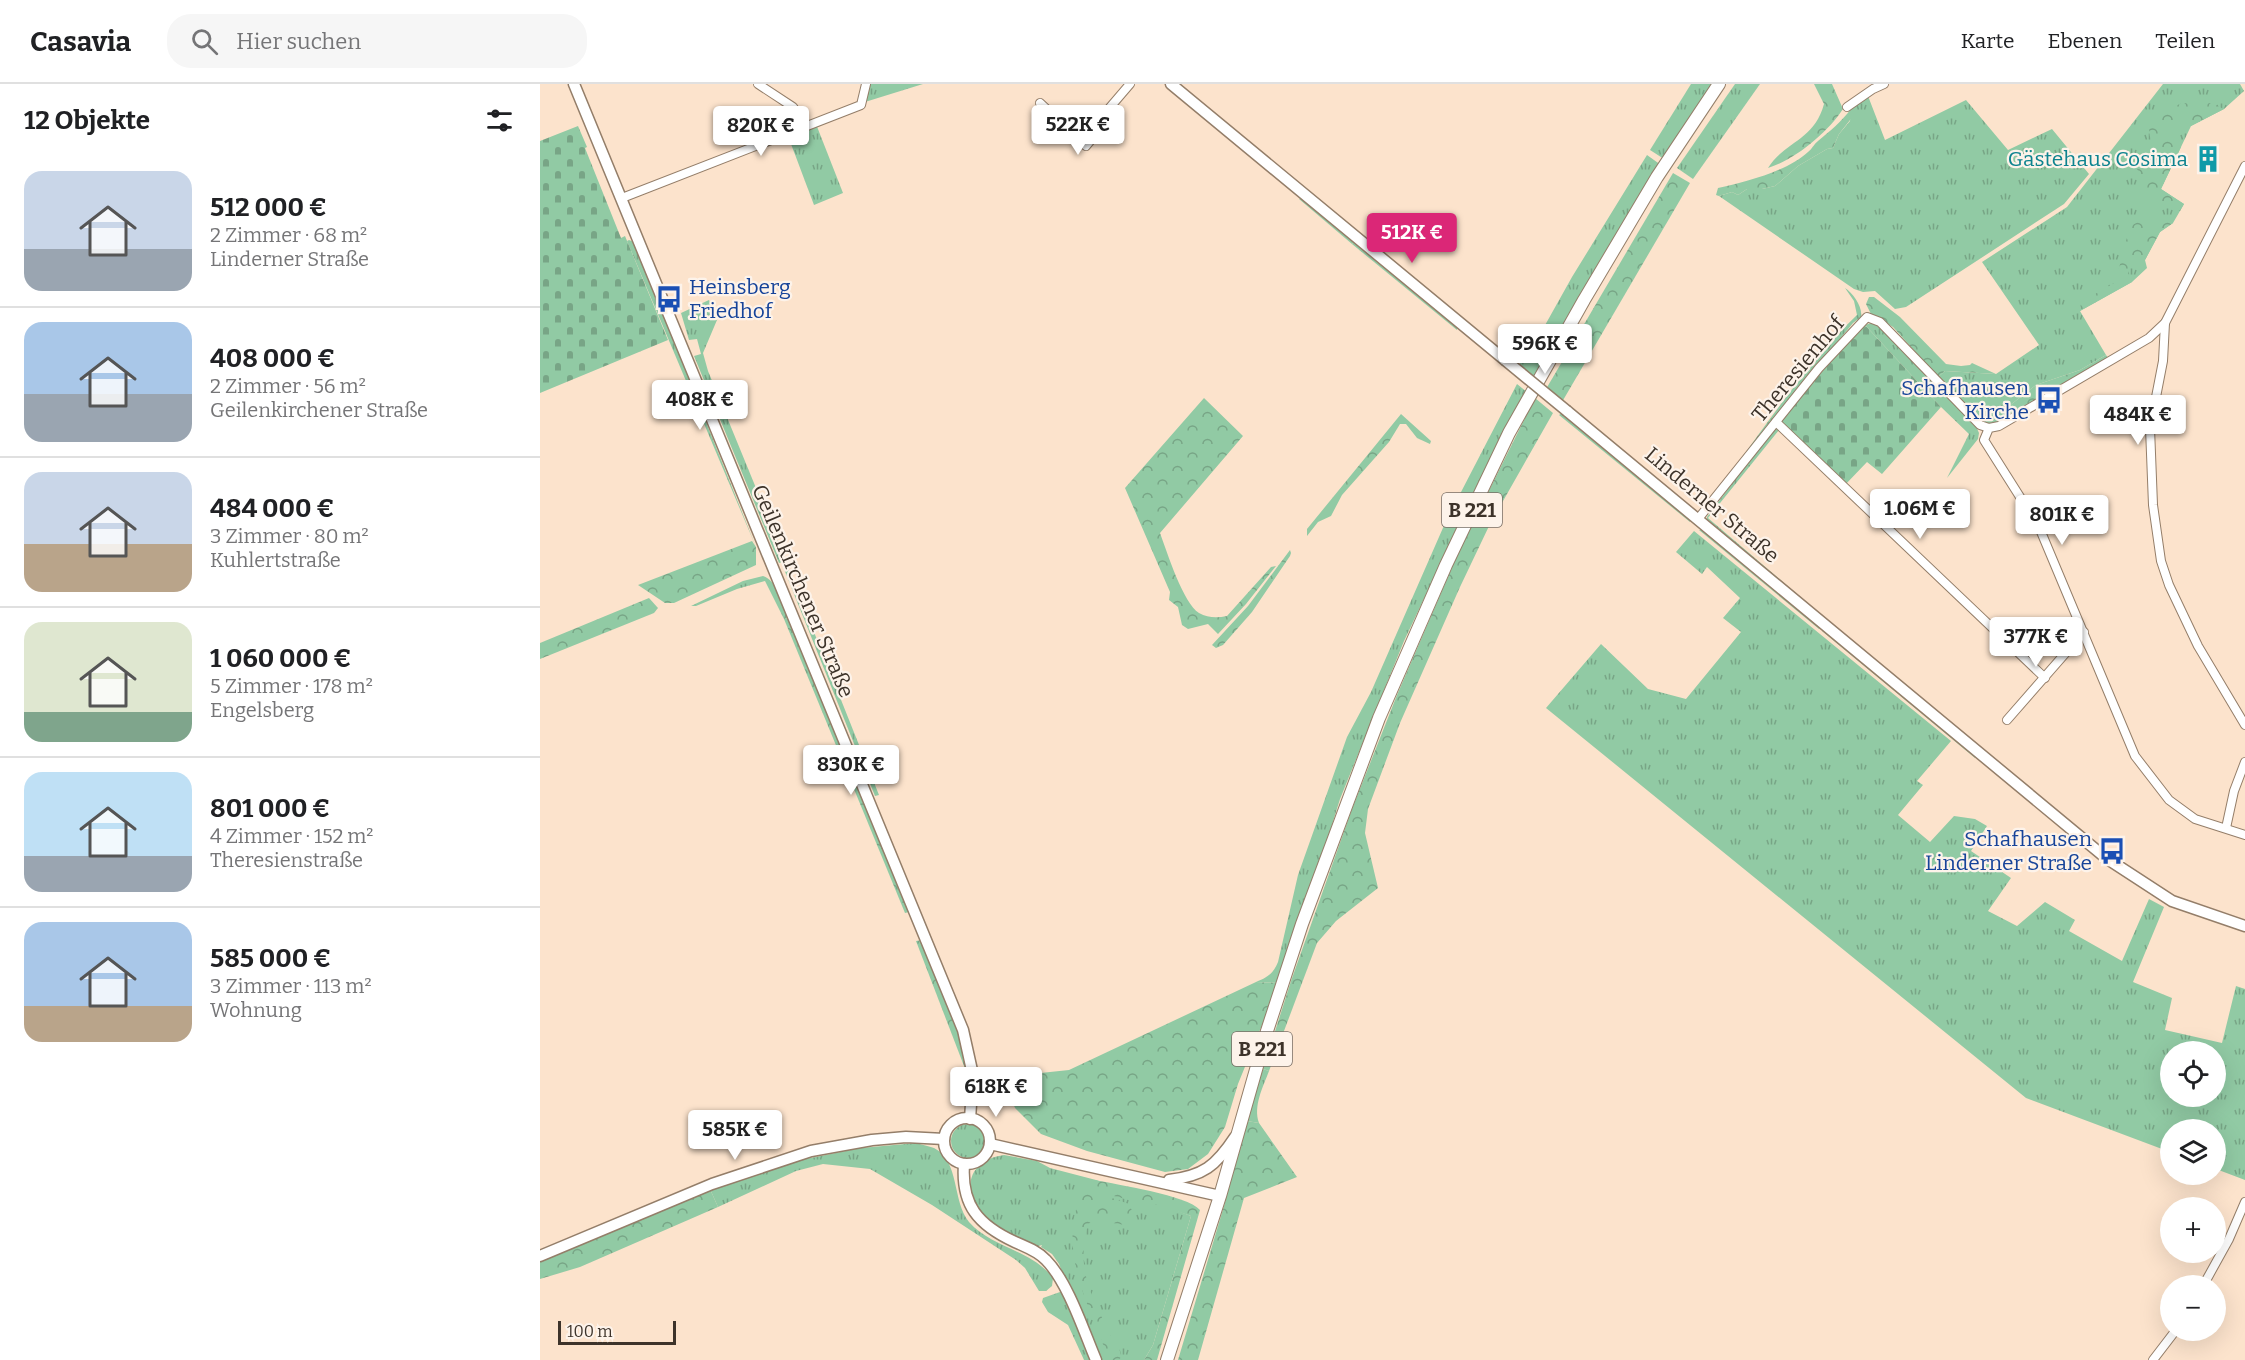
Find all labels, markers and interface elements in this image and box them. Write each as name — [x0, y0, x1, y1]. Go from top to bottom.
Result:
search box — [167, 14, 587, 68]
text: Casavia — [30, 25, 131, 58]
icon: search — [188, 25, 221, 58]
text: Hier suchen — [236, 28, 361, 55]
text: Karte — [1961, 28, 2014, 54]
text: Ebenen — [2047, 28, 2122, 54]
text: Teilen — [2155, 28, 2215, 54]
icon: filters — [483, 104, 516, 137]
text: 12 Objekte — [24, 105, 150, 136]
pin: 522K € — [1029, 105, 1127, 156]
pin: 820K € — [712, 106, 810, 157]
text: 522K € — [1045, 112, 1111, 136]
text: 820K € — [727, 113, 795, 137]
building icon: Gästehaus Cosima — [2193, 144, 2223, 174]
place label: Gästehaus Cosima — [2008, 146, 2189, 172]
text: 512 000 € — [210, 192, 327, 223]
icon: home — [72, 195, 144, 267]
pin: 512K € — [1363, 213, 1461, 264]
text: 512K € — [1381, 220, 1443, 244]
text: 2 Zimmer · 68 m² — [210, 223, 367, 247]
text: Linderner Straße — [210, 247, 369, 271]
place label: Heinsberg Friedhof — [689, 274, 791, 324]
bus stop icon: Heinsberg Friedhof — [654, 284, 684, 314]
street label: Theresienhof — [1746, 309, 1851, 427]
pin: 596K € — [1496, 324, 1594, 375]
text: 596K € — [1512, 331, 1578, 355]
text: 408 000 € — [210, 343, 335, 374]
icon: home — [72, 346, 144, 418]
text: 2 Zimmer · 56 m² — [210, 374, 366, 398]
place label: Schafhausen Kirche — [1901, 375, 2029, 425]
pin: 408K € — [651, 380, 749, 431]
bus stop icon: Schafhausen Kirche — [2034, 385, 2064, 415]
text: 408K € — [666, 387, 734, 411]
pin: 484K € — [2089, 395, 2187, 446]
text: Geilenkirchener Straße — [210, 398, 428, 422]
text: 484K € — [2104, 402, 2172, 426]
street label: Linderner Straße — [1640, 441, 1784, 569]
street label: Geilenkirchener Straße — [746, 481, 860, 701]
pin: 1.06M € — [1865, 489, 1975, 540]
text: 484 000 € — [210, 493, 334, 524]
road number: B 221 — [1442, 493, 1502, 527]
pin: 801K € — [2013, 495, 2111, 546]
icon: home — [72, 496, 144, 568]
text: 1.06M € — [1884, 496, 1956, 520]
text: 801K € — [2029, 502, 2095, 526]
text: 3 Zimmer · 80 m² — [210, 524, 369, 548]
text: Kuhlertstraße — [210, 548, 341, 572]
pin: 377K € — [1987, 617, 2085, 668]
text: 377K € — [2003, 624, 2069, 648]
text: 1 060 000 € — [210, 643, 351, 674]
icon: home — [72, 646, 144, 718]
text: 5 Zimmer · 178 m² — [210, 674, 373, 698]
text: Engelsberg — [210, 698, 314, 722]
pin: 830K € — [802, 745, 900, 796]
text: 830K € — [817, 752, 885, 776]
text: 801 000 € — [210, 793, 330, 824]
icon: home — [72, 796, 144, 868]
text: 4 Zimmer · 152 m² — [210, 824, 373, 848]
place label: Schafhausen Linderner Straße — [1925, 826, 2092, 876]
bus stop icon: Schafhausen Linderner Straße — [2097, 836, 2127, 866]
text: Theresienstraße — [210, 848, 363, 872]
text: 585 000 € — [210, 943, 331, 974]
icon: home — [72, 946, 144, 1018]
text: 3 Zimmer · 113 m² — [210, 974, 371, 998]
text: Wohnung — [210, 998, 302, 1022]
road number: B 221 — [1232, 1032, 1292, 1066]
map controls — [2160, 1041, 2226, 1341]
button: locate — [2160, 1041, 2226, 1107]
pin: 618K € — [947, 1067, 1045, 1118]
text: 618K € — [964, 1074, 1028, 1098]
pin: 585K € — [686, 1110, 784, 1161]
text: 585K € — [702, 1117, 768, 1141]
button: layers — [2160, 1119, 2226, 1185]
button: + — [2160, 1197, 2226, 1263]
button: − — [2160, 1275, 2226, 1341]
scale bar — [558, 1318, 676, 1346]
text: 100 m — [567, 1322, 612, 1341]

